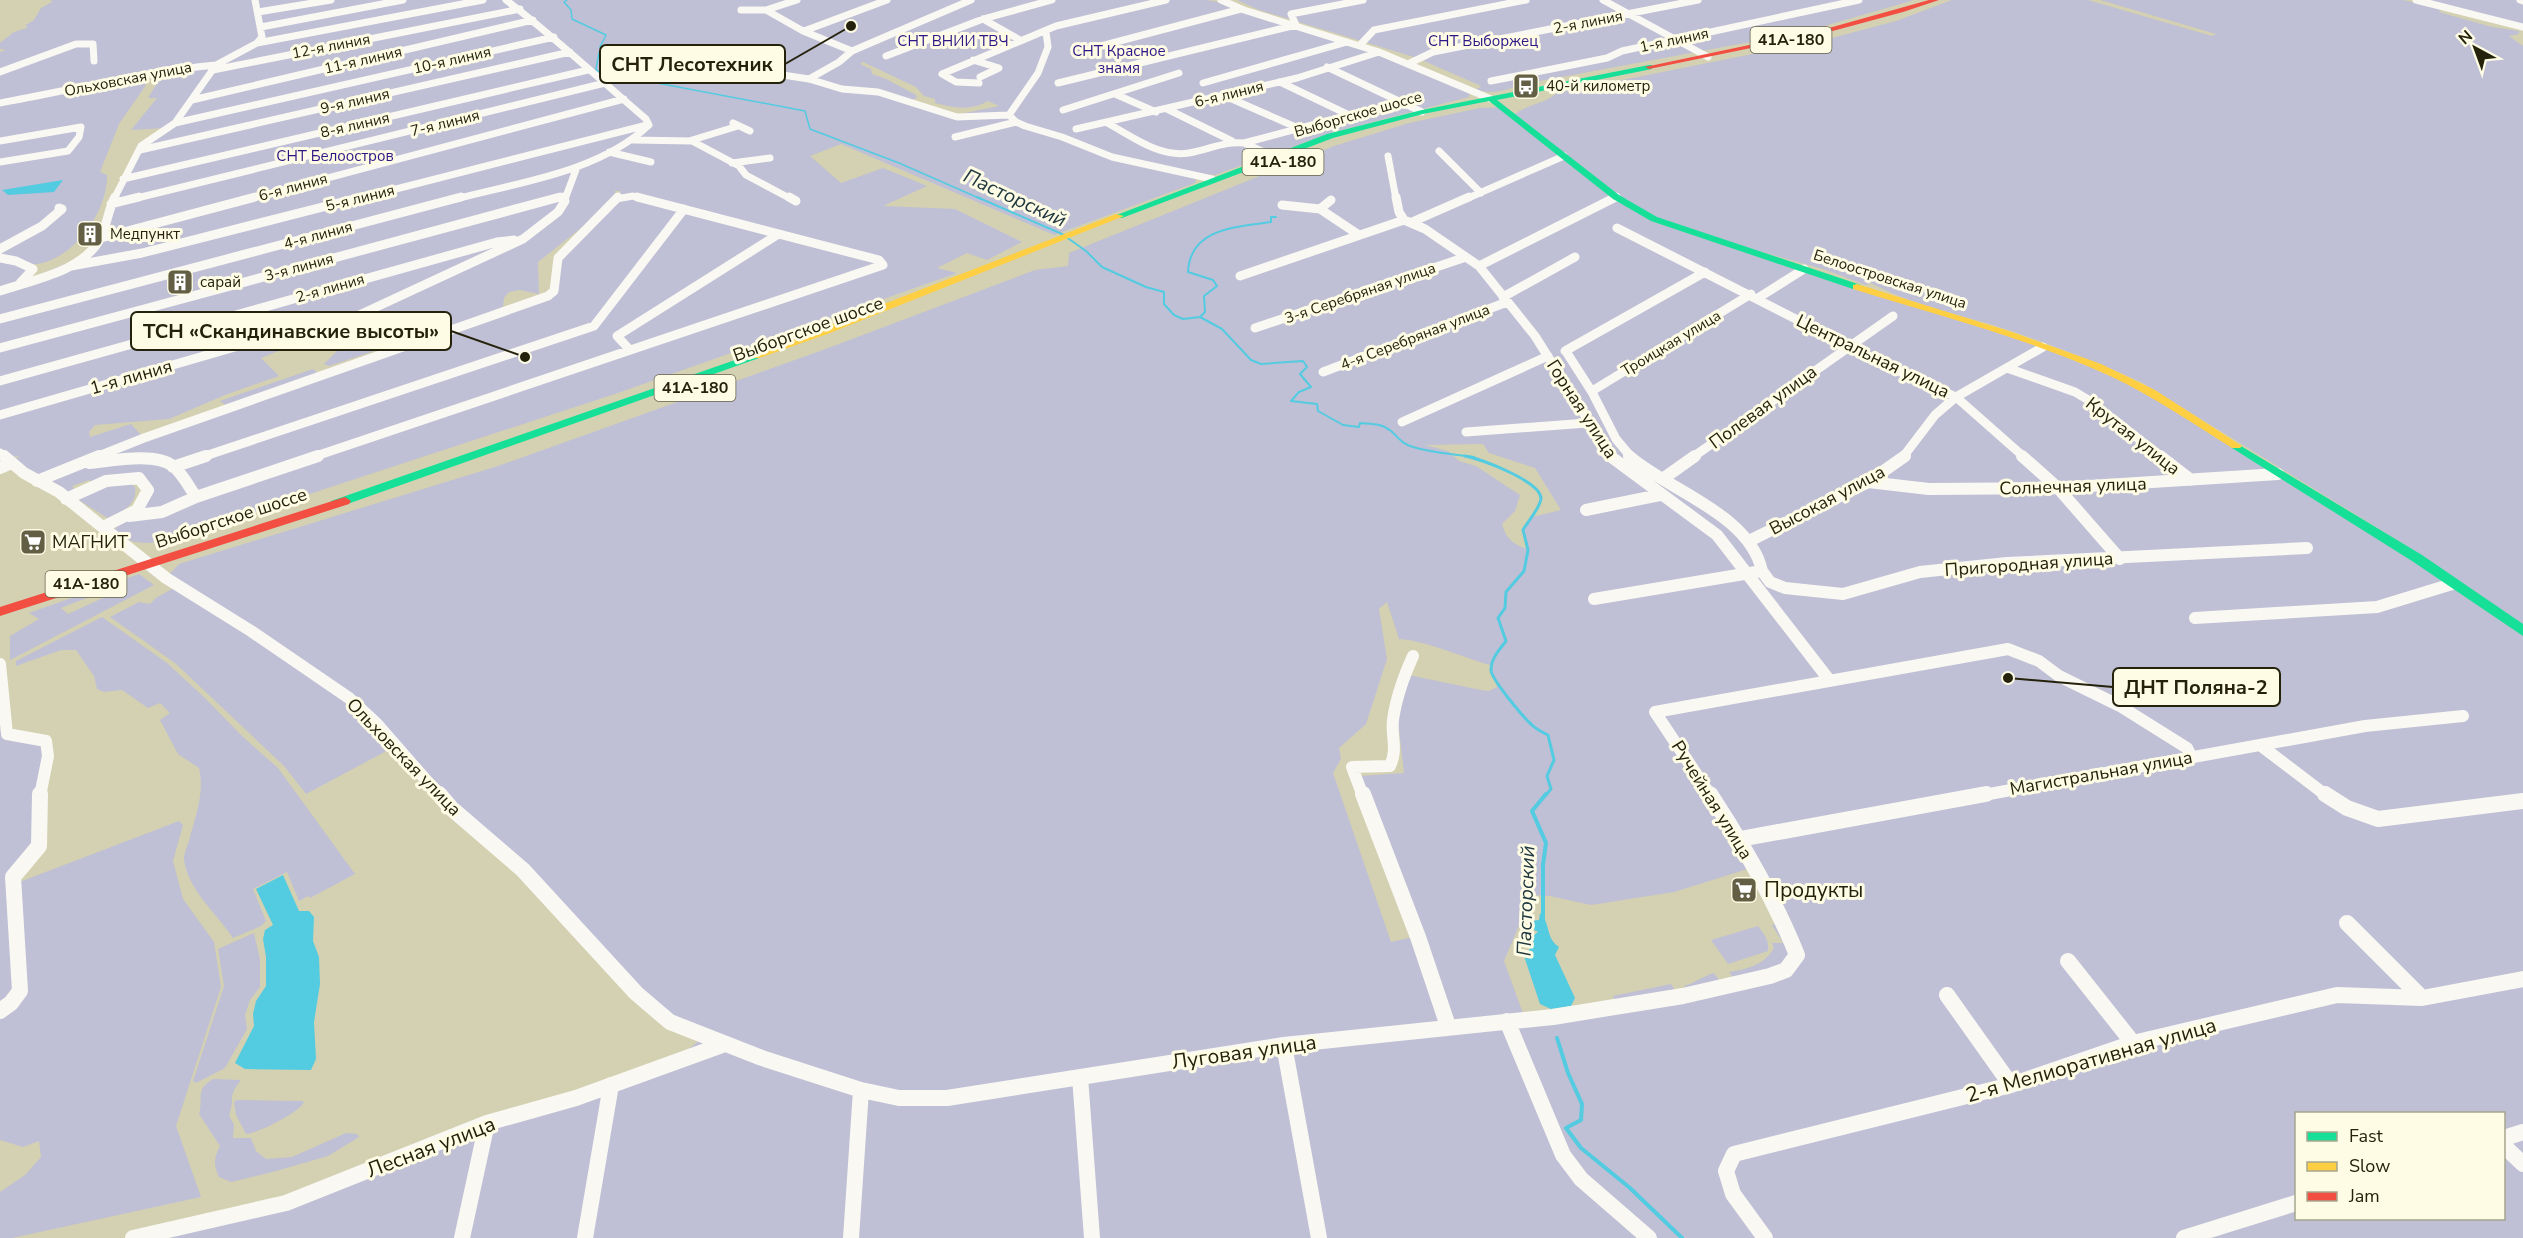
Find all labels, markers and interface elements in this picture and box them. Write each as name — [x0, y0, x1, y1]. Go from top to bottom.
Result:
street label: 2-я линия — [1552, 5, 1624, 39]
north arrow — [2445, 18, 2505, 78]
street label: 1-я линия — [1638, 23, 1710, 57]
text: N — [2454, 25, 2478, 50]
road number: 41А-180 — [1750, 27, 1832, 53]
street label: 12-я линия — [290, 29, 372, 63]
park label: СНТ ВНИИ ТВЧ — [897, 31, 1009, 51]
park label: СНТ Выборжец — [1428, 31, 1538, 51]
street label: 11-я линия — [322, 41, 404, 79]
street label: 10-я линия — [411, 41, 493, 79]
park label: СНТ Красное знамя — [1072, 41, 1166, 78]
callout: СНТ Лесотехник — [600, 45, 785, 83]
text: СНТ Лесотехник — [611, 51, 774, 78]
street label: Ольховская улица — [63, 57, 193, 101]
bus stop icon: 40-й километр — [1511, 71, 1541, 101]
street label: 6-я линия — [1192, 76, 1266, 112]
place label: 40-й километр — [1546, 76, 1650, 96]
street label: 9-я линия — [318, 83, 392, 119]
street label: Выборгское шоссе — [1292, 86, 1424, 142]
street label: 7-я линия — [408, 105, 482, 141]
street label: 8-я линия — [318, 107, 392, 143]
park label: СНТ Белоостров — [276, 146, 394, 166]
road number: 41А-180 — [1242, 149, 1324, 175]
water label: Пасторский — [959, 162, 1071, 234]
street label: 6-я линия — [256, 168, 330, 206]
street label: 5-я линия — [323, 180, 397, 216]
street label: 4-я линия — [281, 216, 355, 254]
building icon: Медпункт — [75, 219, 105, 249]
place label: Медпункт — [110, 224, 180, 244]
street label: Белоостровская улица — [1811, 245, 1969, 313]
street label: 3-я линия — [262, 248, 336, 286]
street label: 3-я Серебряная улица — [1282, 258, 1438, 328]
building icon: сарай — [165, 267, 195, 297]
street label: 2-я линия — [293, 269, 367, 307]
place label: сарай — [200, 272, 241, 292]
street label: Выборгское шоссе — [730, 291, 886, 367]
street label: 4-я Серебряная улица — [1337, 299, 1493, 375]
street label: Троицкая улица — [1618, 305, 1724, 381]
street label: Центральная улица — [1792, 308, 1954, 404]
callout: ТСН «Скандинавские высоты» — [131, 312, 451, 350]
text: ТСН «Скандинавские высоты» — [143, 318, 439, 345]
street label: 1-я линия — [87, 354, 175, 400]
street label: Горная улица — [1541, 355, 1623, 463]
street label: Полевая улица — [1704, 360, 1822, 454]
road number: 41А-180 — [654, 375, 736, 401]
street label: Крутая улица — [2081, 392, 2185, 480]
street label: Высокая улица — [1765, 459, 1889, 541]
street label: Солнечная улица — [1999, 471, 2147, 501]
street label: Выборгское шоссе — [152, 482, 310, 554]
supermarket icon: МАГНИТ — [18, 527, 48, 557]
place label: МАГНИТ — [52, 530, 128, 554]
street label: Пригородная улица — [1944, 546, 2114, 582]
road number: 41А-180 — [46, 571, 127, 597]
callout: ДНТ Поляна-2 — [2113, 668, 2280, 706]
text: ДНТ Поляна-2 — [2124, 674, 2268, 701]
street label: Ольховская улица — [341, 693, 467, 821]
street label: Ручейная улица — [1666, 736, 1758, 864]
street label: Магистральная улица — [2008, 745, 2194, 801]
water label: Пасторский — [1511, 845, 1541, 957]
supermarket icon: Продукты — [1729, 875, 1759, 905]
place label: Продукты — [1764, 876, 1863, 904]
street label: 2-я Мелиоративная улица — [1962, 1011, 2220, 1109]
street label: Луговая улица — [1170, 1028, 1318, 1076]
street label: Лесная улица — [363, 1110, 499, 1184]
legend — [2295, 1112, 2505, 1220]
text: Fast — [2349, 1124, 2384, 1148]
text: Slow — [2349, 1154, 2390, 1178]
text: Jam — [2348, 1184, 2380, 1208]

